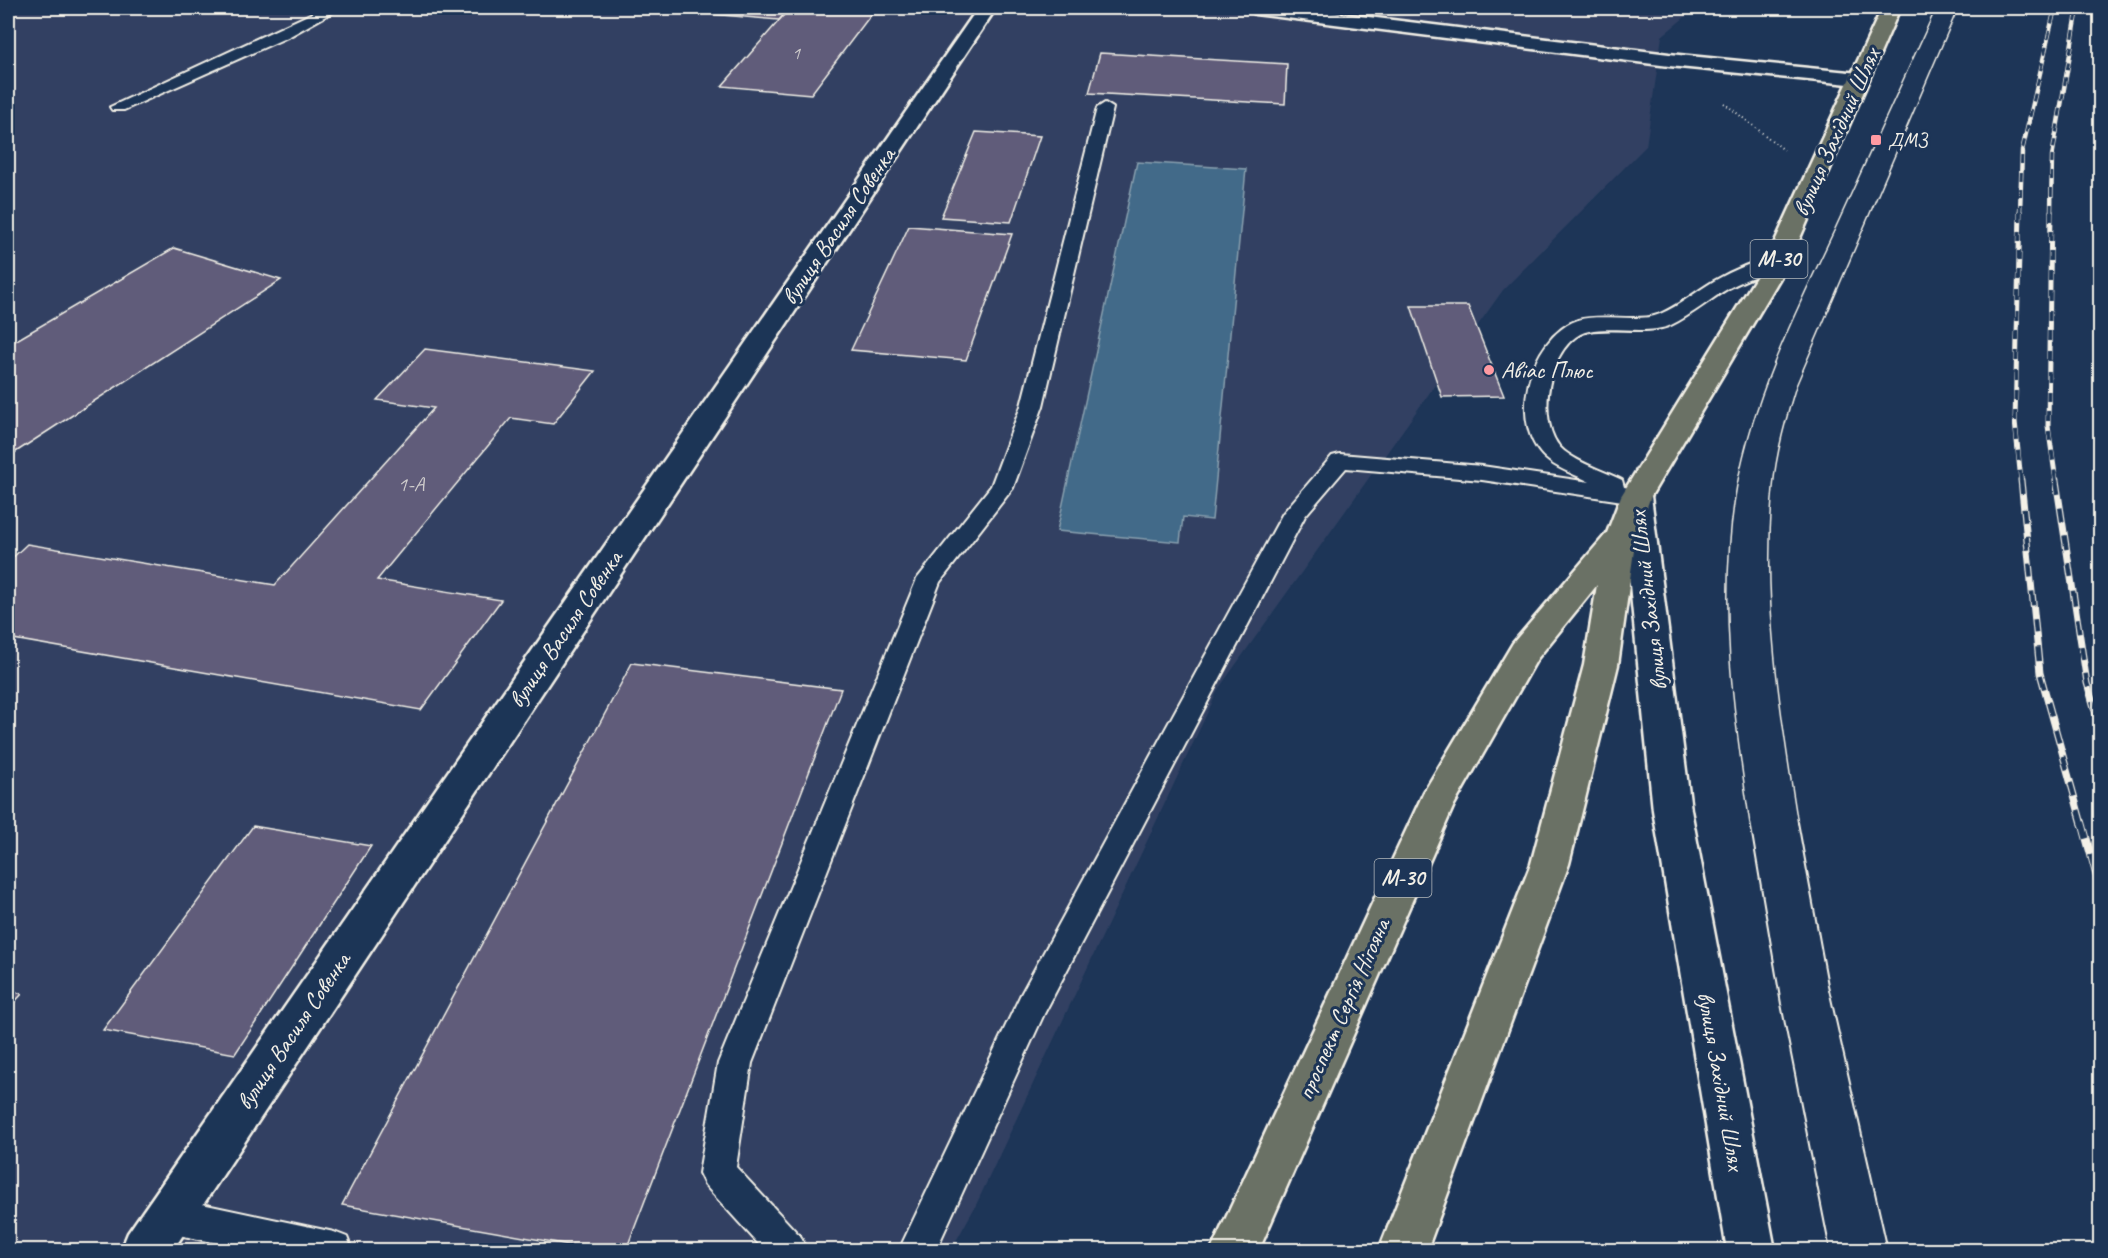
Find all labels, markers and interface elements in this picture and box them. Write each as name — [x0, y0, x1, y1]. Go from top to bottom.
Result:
house number: 1 — [792, 42, 801, 64]
street label: вулиця Західний Шлях — [1785, 42, 1887, 221]
place label: ДМЗ — [1888, 128, 1929, 153]
marker: ДМЗ — [1869, 133, 1883, 147]
street label: вулиця Василя Совенка — [774, 140, 903, 310]
road number: М-30 — [1750, 240, 1808, 278]
place label: Авіас Плюс — [1501, 355, 1594, 385]
marker: Авіас Плюс — [1482, 363, 1496, 377]
house number: 1-А — [398, 471, 426, 497]
street label: вулиця Західний Шлях — [1622, 508, 1674, 693]
street label: вулиця Василя Совенка — [501, 543, 630, 713]
road number: М-30 — [1374, 859, 1432, 897]
street label: проспект Сергія Нігояна — [1290, 912, 1397, 1104]
street label: вулиця Василя Совенка — [229, 945, 358, 1115]
street label: вулиця Західний Шлях — [1691, 989, 1752, 1174]

